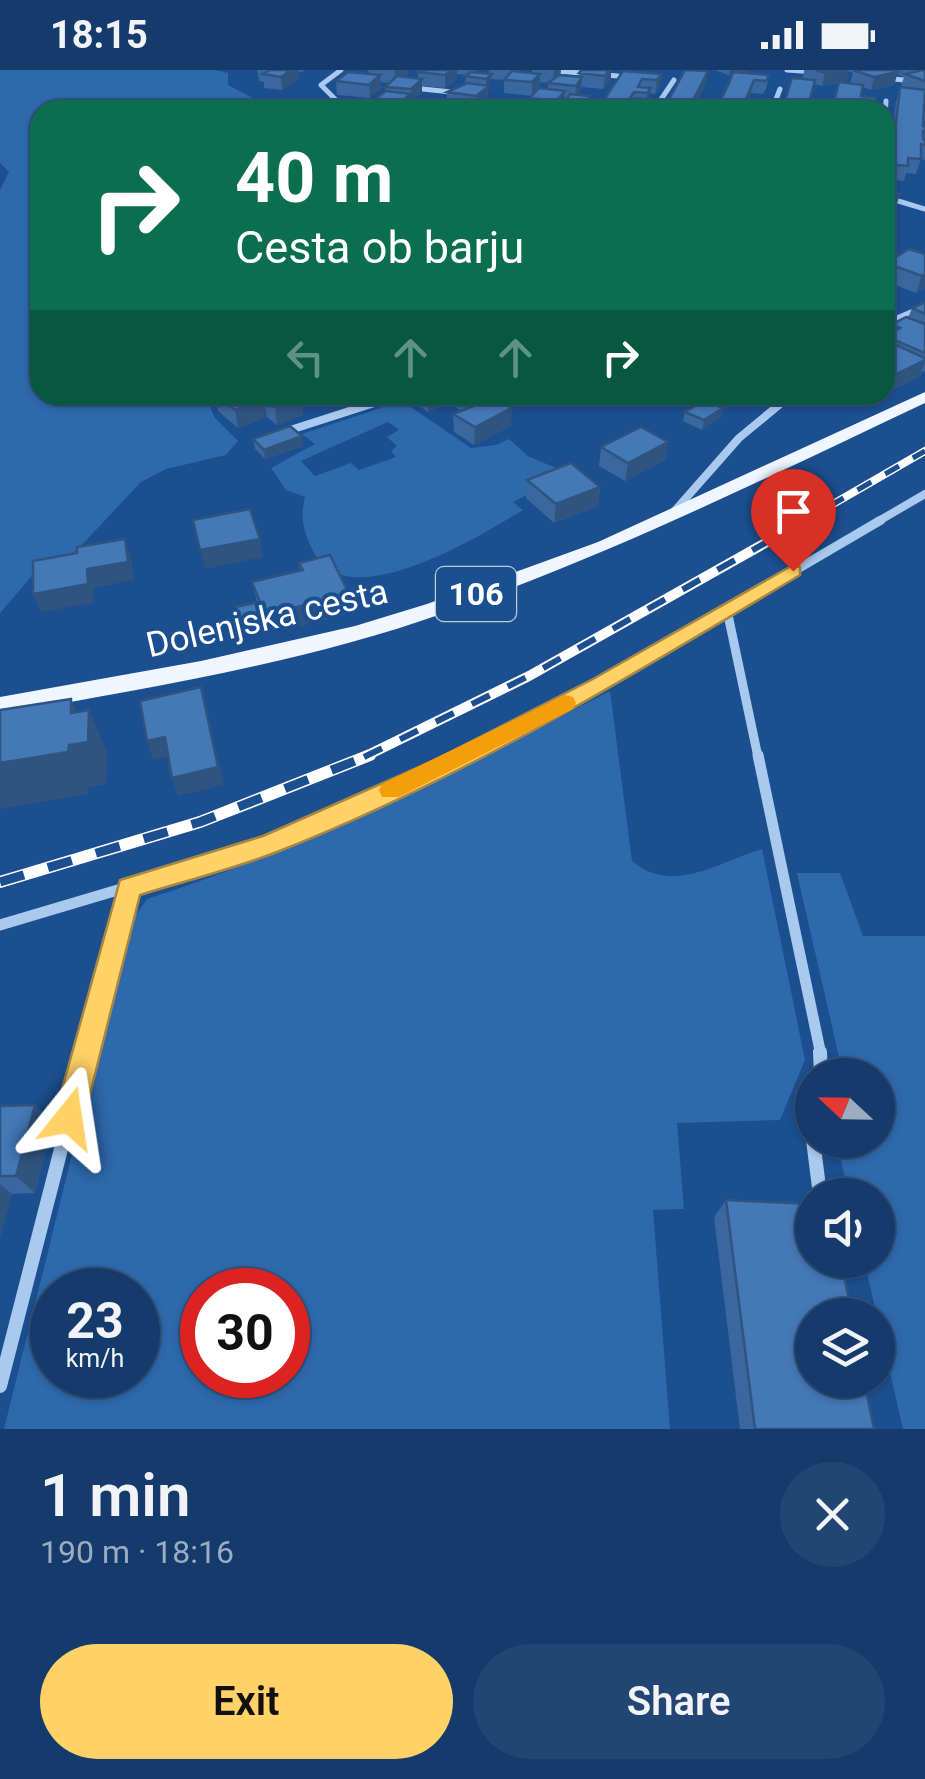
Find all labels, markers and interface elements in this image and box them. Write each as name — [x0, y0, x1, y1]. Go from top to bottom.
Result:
text: 18:15 — [50, 13, 148, 57]
text: 40 m — [235, 137, 393, 219]
icon: right — [70, 140, 200, 270]
text: Cesta ob barju — [235, 221, 524, 274]
icon: left — [278, 330, 333, 385]
icon: ahead — [383, 330, 438, 385]
icon: ahead — [488, 330, 543, 385]
icon: right — [593, 330, 648, 385]
pin — [751, 469, 836, 572]
icon: arrive — [766, 484, 821, 539]
road number: 106 — [436, 567, 516, 621]
street label: Dolenjska cesta — [142, 571, 392, 666]
north arrow — [795, 1058, 895, 1158]
map controls — [795, 1058, 895, 1398]
position arrow — [17, 1066, 121, 1170]
button: sound — [795, 1178, 895, 1278]
speed limit sign: 30 — [180, 1268, 310, 1398]
text: 23 — [66, 1292, 124, 1350]
button: layers — [795, 1298, 895, 1398]
text: km/h — [66, 1344, 124, 1373]
text: 1 min — [40, 1460, 190, 1531]
button: close — [780, 1462, 885, 1567]
text: 190 m · 18:16 — [40, 1533, 234, 1571]
button: Exit — [40, 1644, 453, 1759]
button: Share — [473, 1644, 885, 1759]

